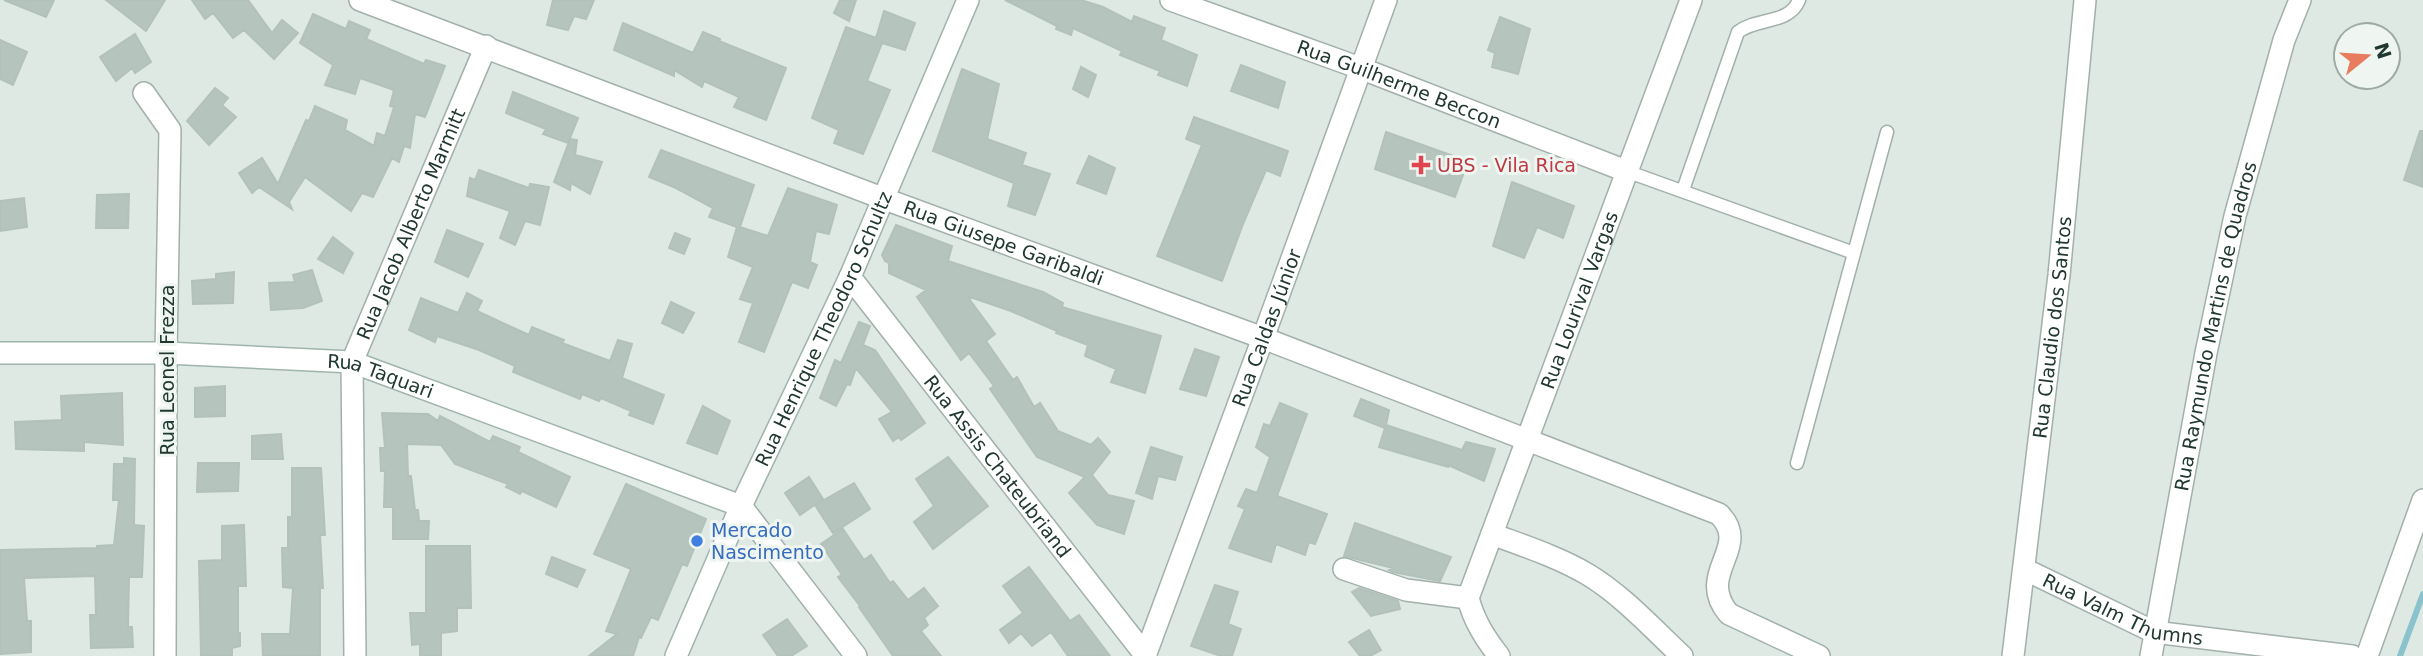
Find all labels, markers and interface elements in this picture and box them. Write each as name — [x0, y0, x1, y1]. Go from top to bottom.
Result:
north arrow — [2332, 21, 2402, 91]
street label: Rua Guilherme Beccon — [1294, 35, 1504, 133]
text: N — [2370, 40, 2396, 62]
street label: Rua Jacob Alberto Marmitt — [352, 105, 469, 343]
place label: UBS - Vila Rica — [1437, 154, 1576, 176]
marker: UBS - Vila Rica — [1411, 155, 1431, 175]
street label: Rua Raymundo Martins de Quadros — [2170, 159, 2261, 493]
street label: Rua Henrique Theodoro Schultz — [751, 188, 896, 470]
street label: Rua Giusepe Garibaldi — [901, 196, 1107, 290]
street label: Rua Lourival Vargas — [1536, 208, 1622, 392]
street label: Rua Claudio dos Santos — [2028, 215, 2076, 440]
street label: Rua Caldas Júnior — [1228, 246, 1306, 410]
street label: Rua Leonel Frezza — [156, 285, 178, 455]
street label: Rua Taquari — [327, 350, 437, 402]
street label: Rua Assis Chateubriand — [920, 371, 1076, 562]
place label: Mercado Nascimento — [711, 519, 824, 563]
marker: Mercado Nascimento — [689, 533, 705, 549]
street label: Rua Valm Thumns — [2039, 569, 2204, 649]

